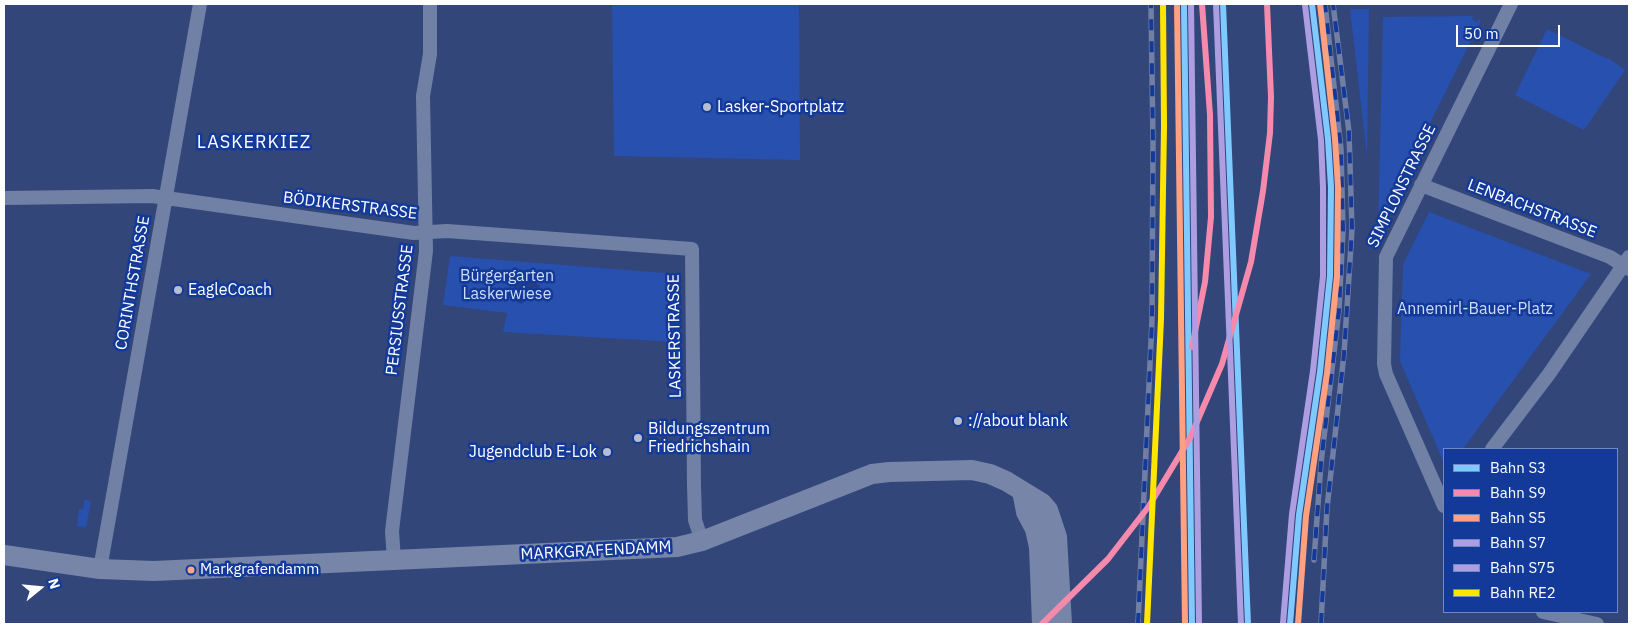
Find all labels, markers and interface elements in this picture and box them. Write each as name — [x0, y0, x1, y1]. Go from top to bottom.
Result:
scale bar — [1458, 15, 1562, 47]
text: 50 m — [1464, 24, 1499, 43]
place label: Lasker-Sportplatz — [717, 97, 844, 117]
marker: Lasker-Sportplatz — [701, 101, 713, 113]
street label: SIMPLONSTRASSE — [1364, 121, 1440, 251]
district label: LASKERKIEZ — [196, 132, 312, 154]
street label: LENBACHSTRASSE — [1465, 176, 1599, 242]
street label: BÖDIKERSTRASSE — [282, 188, 418, 224]
street label: CORINTHSTRASSE — [112, 214, 154, 352]
street label: PERSIUSSTRASSE — [382, 244, 418, 376]
park label: Bürgergarten Laskerwiese — [460, 266, 554, 304]
street label: LASKERSTRASSE — [664, 274, 686, 398]
place label: EagleCoach — [188, 280, 272, 300]
marker: EagleCoach — [172, 284, 184, 296]
park label: Annemirl-Bauer-Platz — [1397, 299, 1553, 319]
place label: ://about blank — [968, 411, 1068, 431]
marker: ://about blank — [952, 415, 964, 427]
place label: Bildungszentrum Friedrichshain — [648, 419, 770, 457]
marker: Bildungszentrum Friedrichshain — [632, 432, 644, 444]
place label: Jugendclub E-Lok — [469, 442, 597, 462]
marker: Jugendclub E-Lok — [601, 446, 613, 458]
legend — [1443, 448, 1618, 613]
text: Bahn S3 — [1490, 458, 1546, 477]
text: Bahn S9 — [1490, 483, 1546, 502]
text: Bahn S5 — [1490, 508, 1546, 527]
text: Bahn S7 — [1490, 533, 1546, 552]
street label: MARKGRAFENDAMM — [520, 537, 672, 565]
text: Bahn S75 — [1490, 558, 1555, 577]
place label: Markgrafendamm — [200, 561, 319, 579]
north arrow — [15, 563, 65, 613]
marker: Markgrafendamm — [186, 565, 196, 575]
text: N — [44, 576, 64, 591]
text: Bahn RE2 — [1490, 583, 1556, 602]

